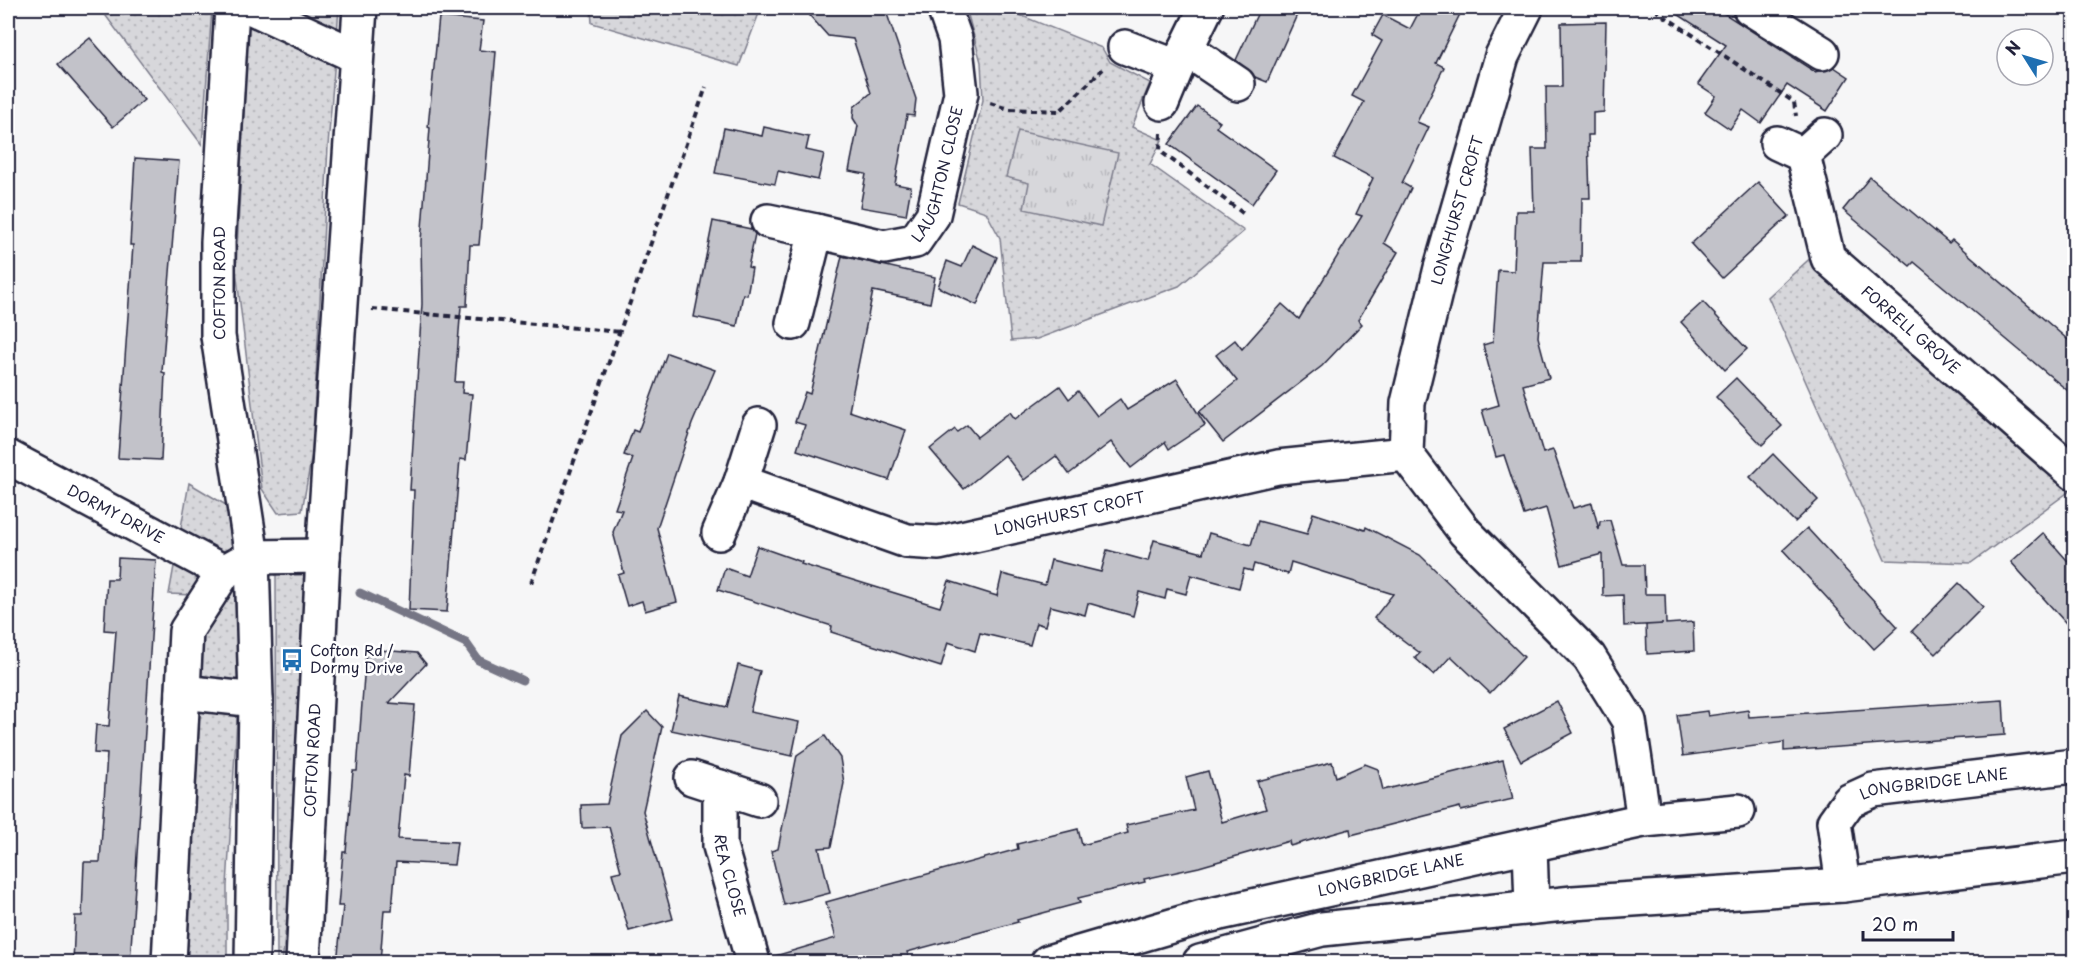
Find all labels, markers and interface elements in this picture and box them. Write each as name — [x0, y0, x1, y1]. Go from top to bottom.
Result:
north arrow — [1995, 27, 2055, 87]
text: N — [1999, 35, 2026, 60]
street label: LAUGHTON CLOSE — [905, 104, 968, 246]
street label: LONGHURST CROFT — [1424, 132, 1489, 287]
street label: COFTON ROAD — [207, 226, 230, 340]
street label: FORRELL GROVE — [1857, 279, 1966, 379]
street label: DORMY DRIVE — [64, 478, 169, 548]
street label: LONGHURST CROFT — [992, 484, 1148, 540]
place label: Cofton Rd / Dormy Drive — [310, 638, 403, 678]
bus stop icon: Cofton Rd / Dormy Drive — [279, 647, 305, 673]
street label: COFTON ROAD — [297, 703, 326, 818]
street label: LONGBRIDGE LANE — [1855, 761, 2009, 805]
street label: REA CLOSE — [710, 834, 753, 920]
street label: LONGBRIDGE LANE — [1315, 847, 1466, 901]
scale bar — [1863, 904, 1953, 942]
text: 20 m — [1872, 910, 1918, 937]

